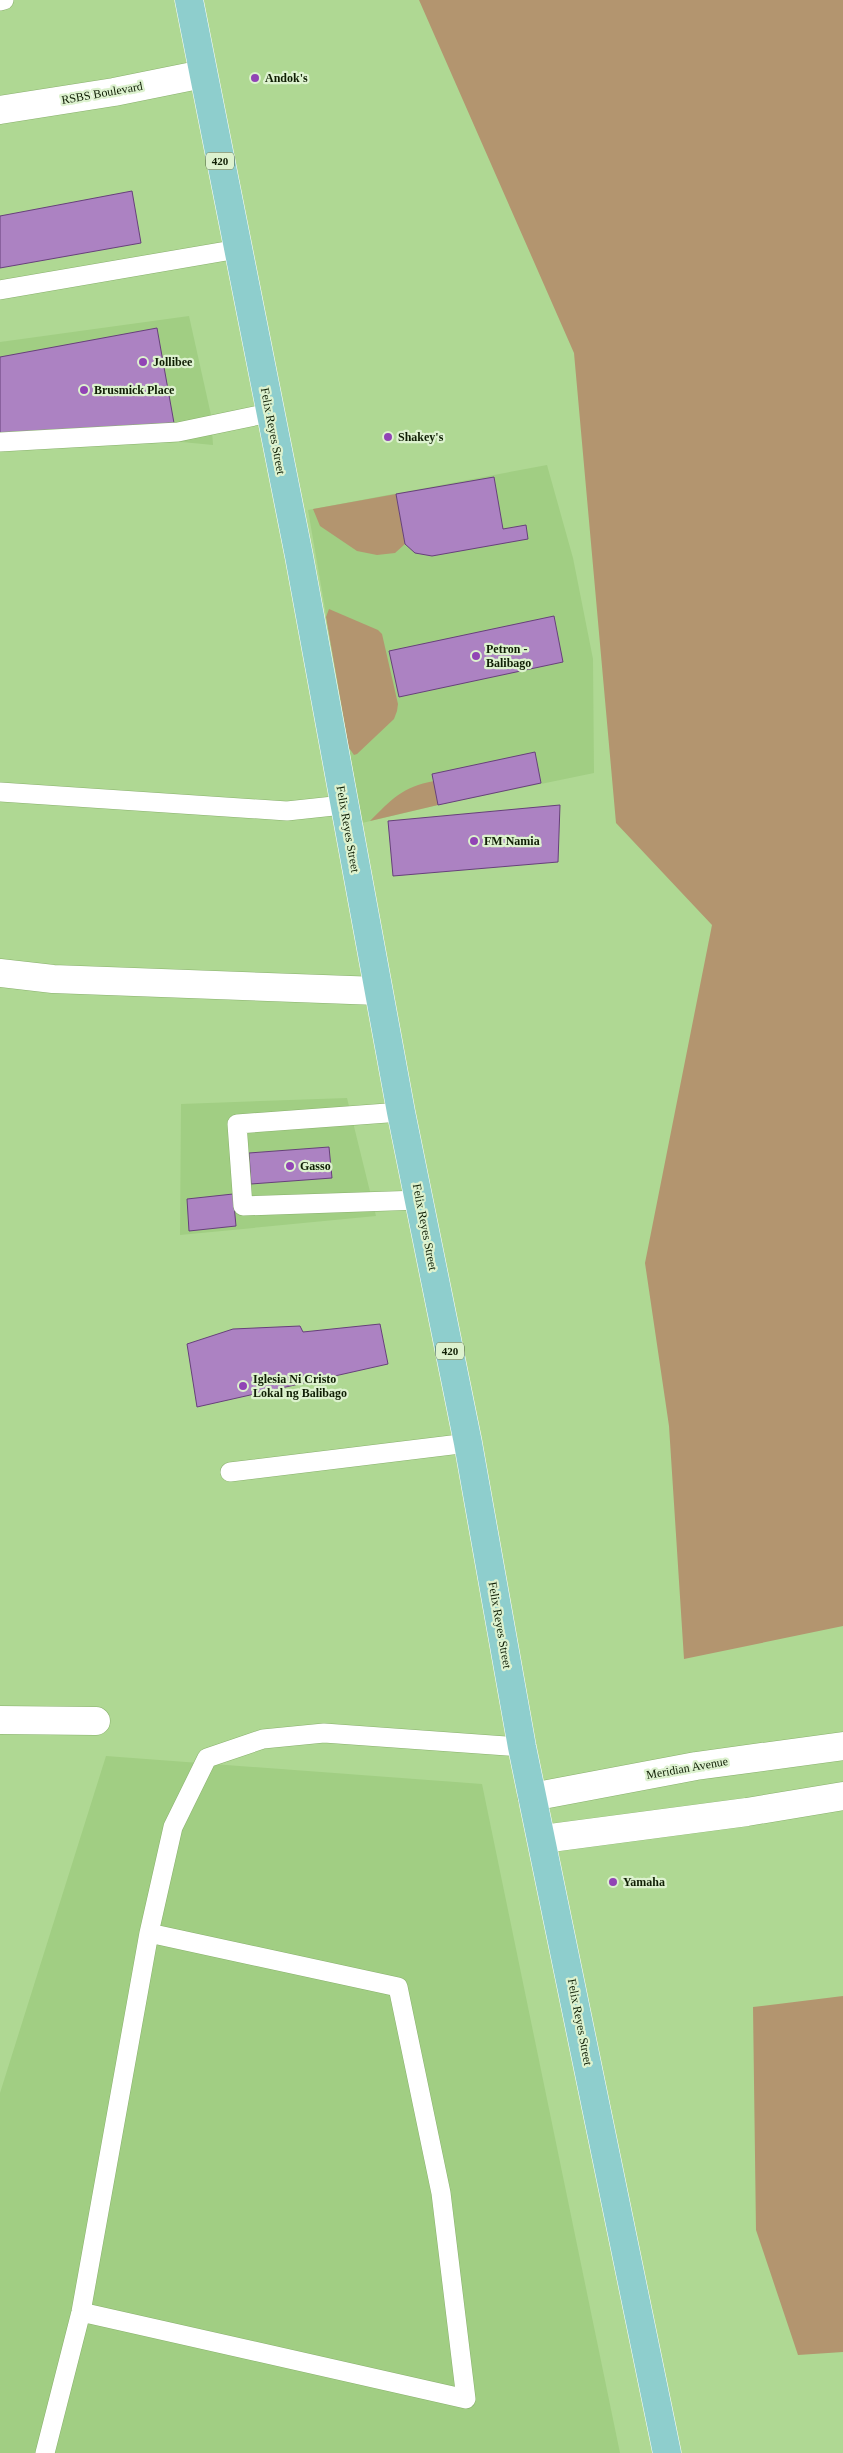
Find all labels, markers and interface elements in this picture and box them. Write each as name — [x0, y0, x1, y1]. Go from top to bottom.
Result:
place label: Andok's — [265, 71, 308, 85]
marker: Andok's — [249, 72, 261, 84]
street label: RSBS Boulevard — [60, 79, 144, 107]
road number: 420 — [206, 153, 234, 170]
place label: Jollibee — [153, 355, 193, 369]
marker: Jollibee — [137, 356, 149, 368]
place label: Brusmick Place — [94, 383, 175, 397]
marker: Brusmick Place — [78, 384, 90, 396]
street label: Felix Reyes Street — [258, 386, 288, 476]
place label: Shakey's — [398, 430, 444, 444]
marker: Shakey's — [382, 431, 394, 443]
place label: Petron - Balibago — [486, 642, 531, 670]
marker: Petron - Balibago — [470, 650, 482, 662]
street label: Felix Reyes Street — [333, 784, 363, 874]
place label: FM Namia — [484, 834, 540, 848]
marker: FM Namia — [468, 835, 480, 847]
place label: Gasso — [300, 1159, 331, 1173]
marker: Gasso — [284, 1160, 296, 1172]
street label: Felix Reyes Street — [410, 1182, 440, 1272]
road number: 420 — [436, 1342, 464, 1360]
place label: Iglesia Ni Cristo Lokal ng Balibago — [253, 1372, 347, 1400]
marker: Iglesia Ni Cristo Lokal ng Balibago — [237, 1380, 249, 1392]
street label: Felix Reyes Street — [485, 1580, 515, 1670]
street label: Meridian Avenue — [645, 1754, 729, 1782]
place label: Yamaha — [623, 1875, 665, 1889]
marker: Yamaha — [607, 1876, 619, 1888]
street label: Felix Reyes Street — [565, 1977, 595, 2067]

